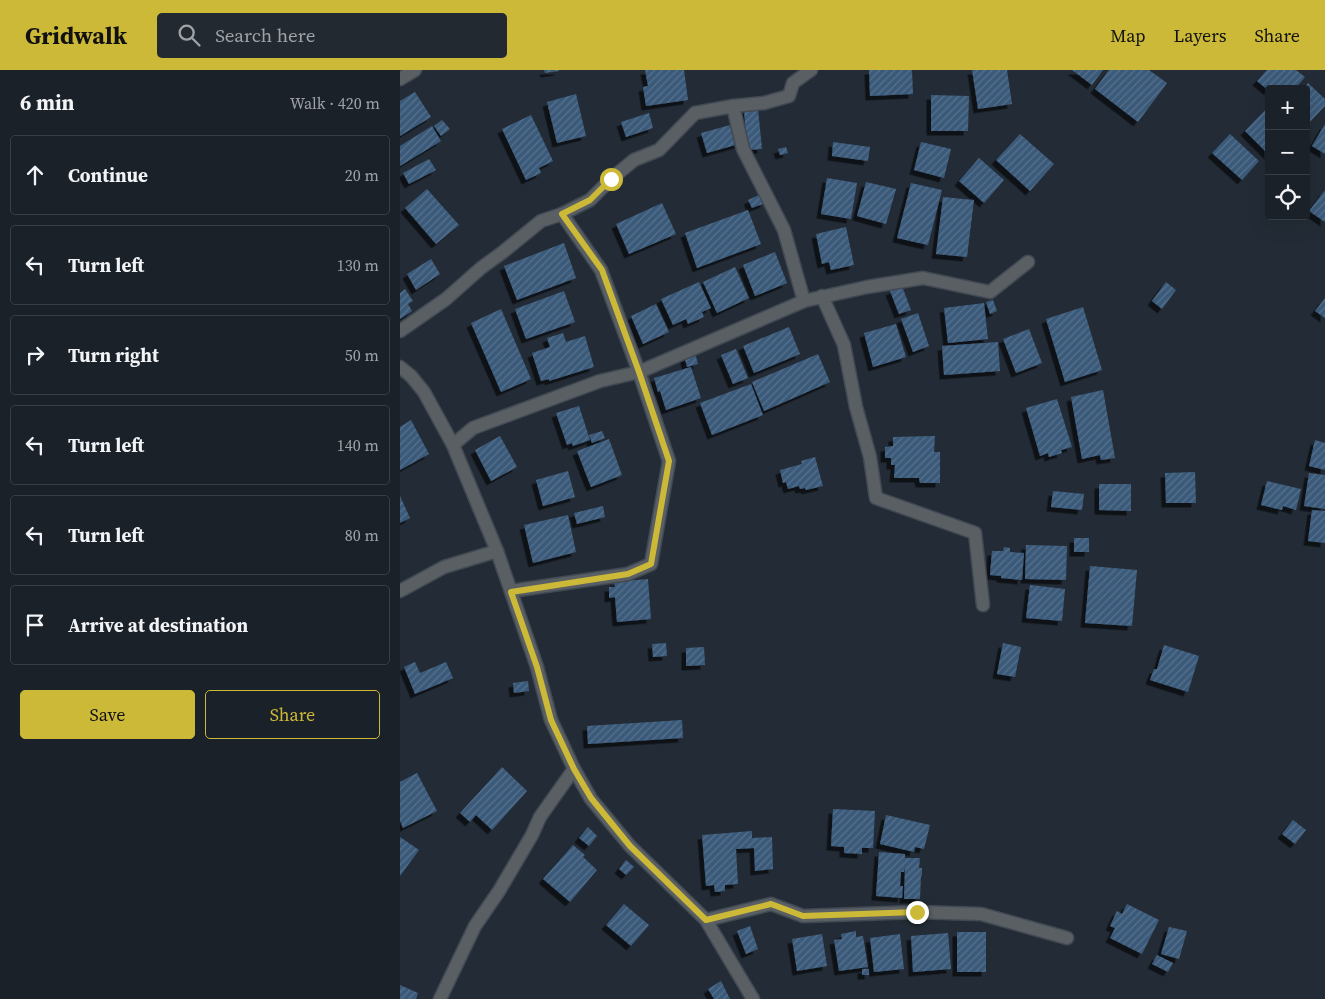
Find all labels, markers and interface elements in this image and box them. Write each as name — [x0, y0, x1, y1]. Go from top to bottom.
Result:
search box — [157, 13, 507, 58]
text: Gridwalk — [25, 19, 127, 52]
icon: search — [175, 21, 203, 49]
text: Search here — [215, 22, 315, 48]
text: Map — [1110, 23, 1145, 48]
text: Layers — [1173, 23, 1226, 48]
text: Share — [1254, 23, 1300, 48]
map controls — [1265, 85, 1310, 220]
button: + — [1265, 85, 1310, 130]
text: 6 min — [20, 88, 75, 117]
text: Walk · 420 m — [290, 92, 380, 114]
button: − — [1265, 130, 1310, 175]
icon: ahead — [21, 161, 49, 189]
text: Continue — [68, 162, 148, 188]
text: 20 m — [345, 164, 379, 186]
route start — [600, 168, 623, 191]
button: locate — [1265, 175, 1310, 220]
icon: left — [21, 251, 49, 279]
text: Turn left — [68, 252, 144, 278]
text: 130 m — [337, 254, 379, 276]
icon: right — [21, 341, 49, 369]
text: Turn right — [68, 342, 159, 368]
text: 50 m — [345, 344, 379, 366]
icon: left — [21, 431, 49, 459]
text: Turn left — [68, 432, 144, 458]
text: 140 m — [337, 434, 379, 456]
icon: left — [21, 521, 49, 549]
text: Turn left — [68, 522, 144, 548]
text: 80 m — [345, 524, 379, 546]
icon: arrive — [21, 611, 49, 639]
text: Arrive at destination — [68, 612, 248, 638]
button: Save — [20, 690, 195, 739]
button: Share — [205, 690, 380, 739]
route end — [906, 901, 929, 924]

